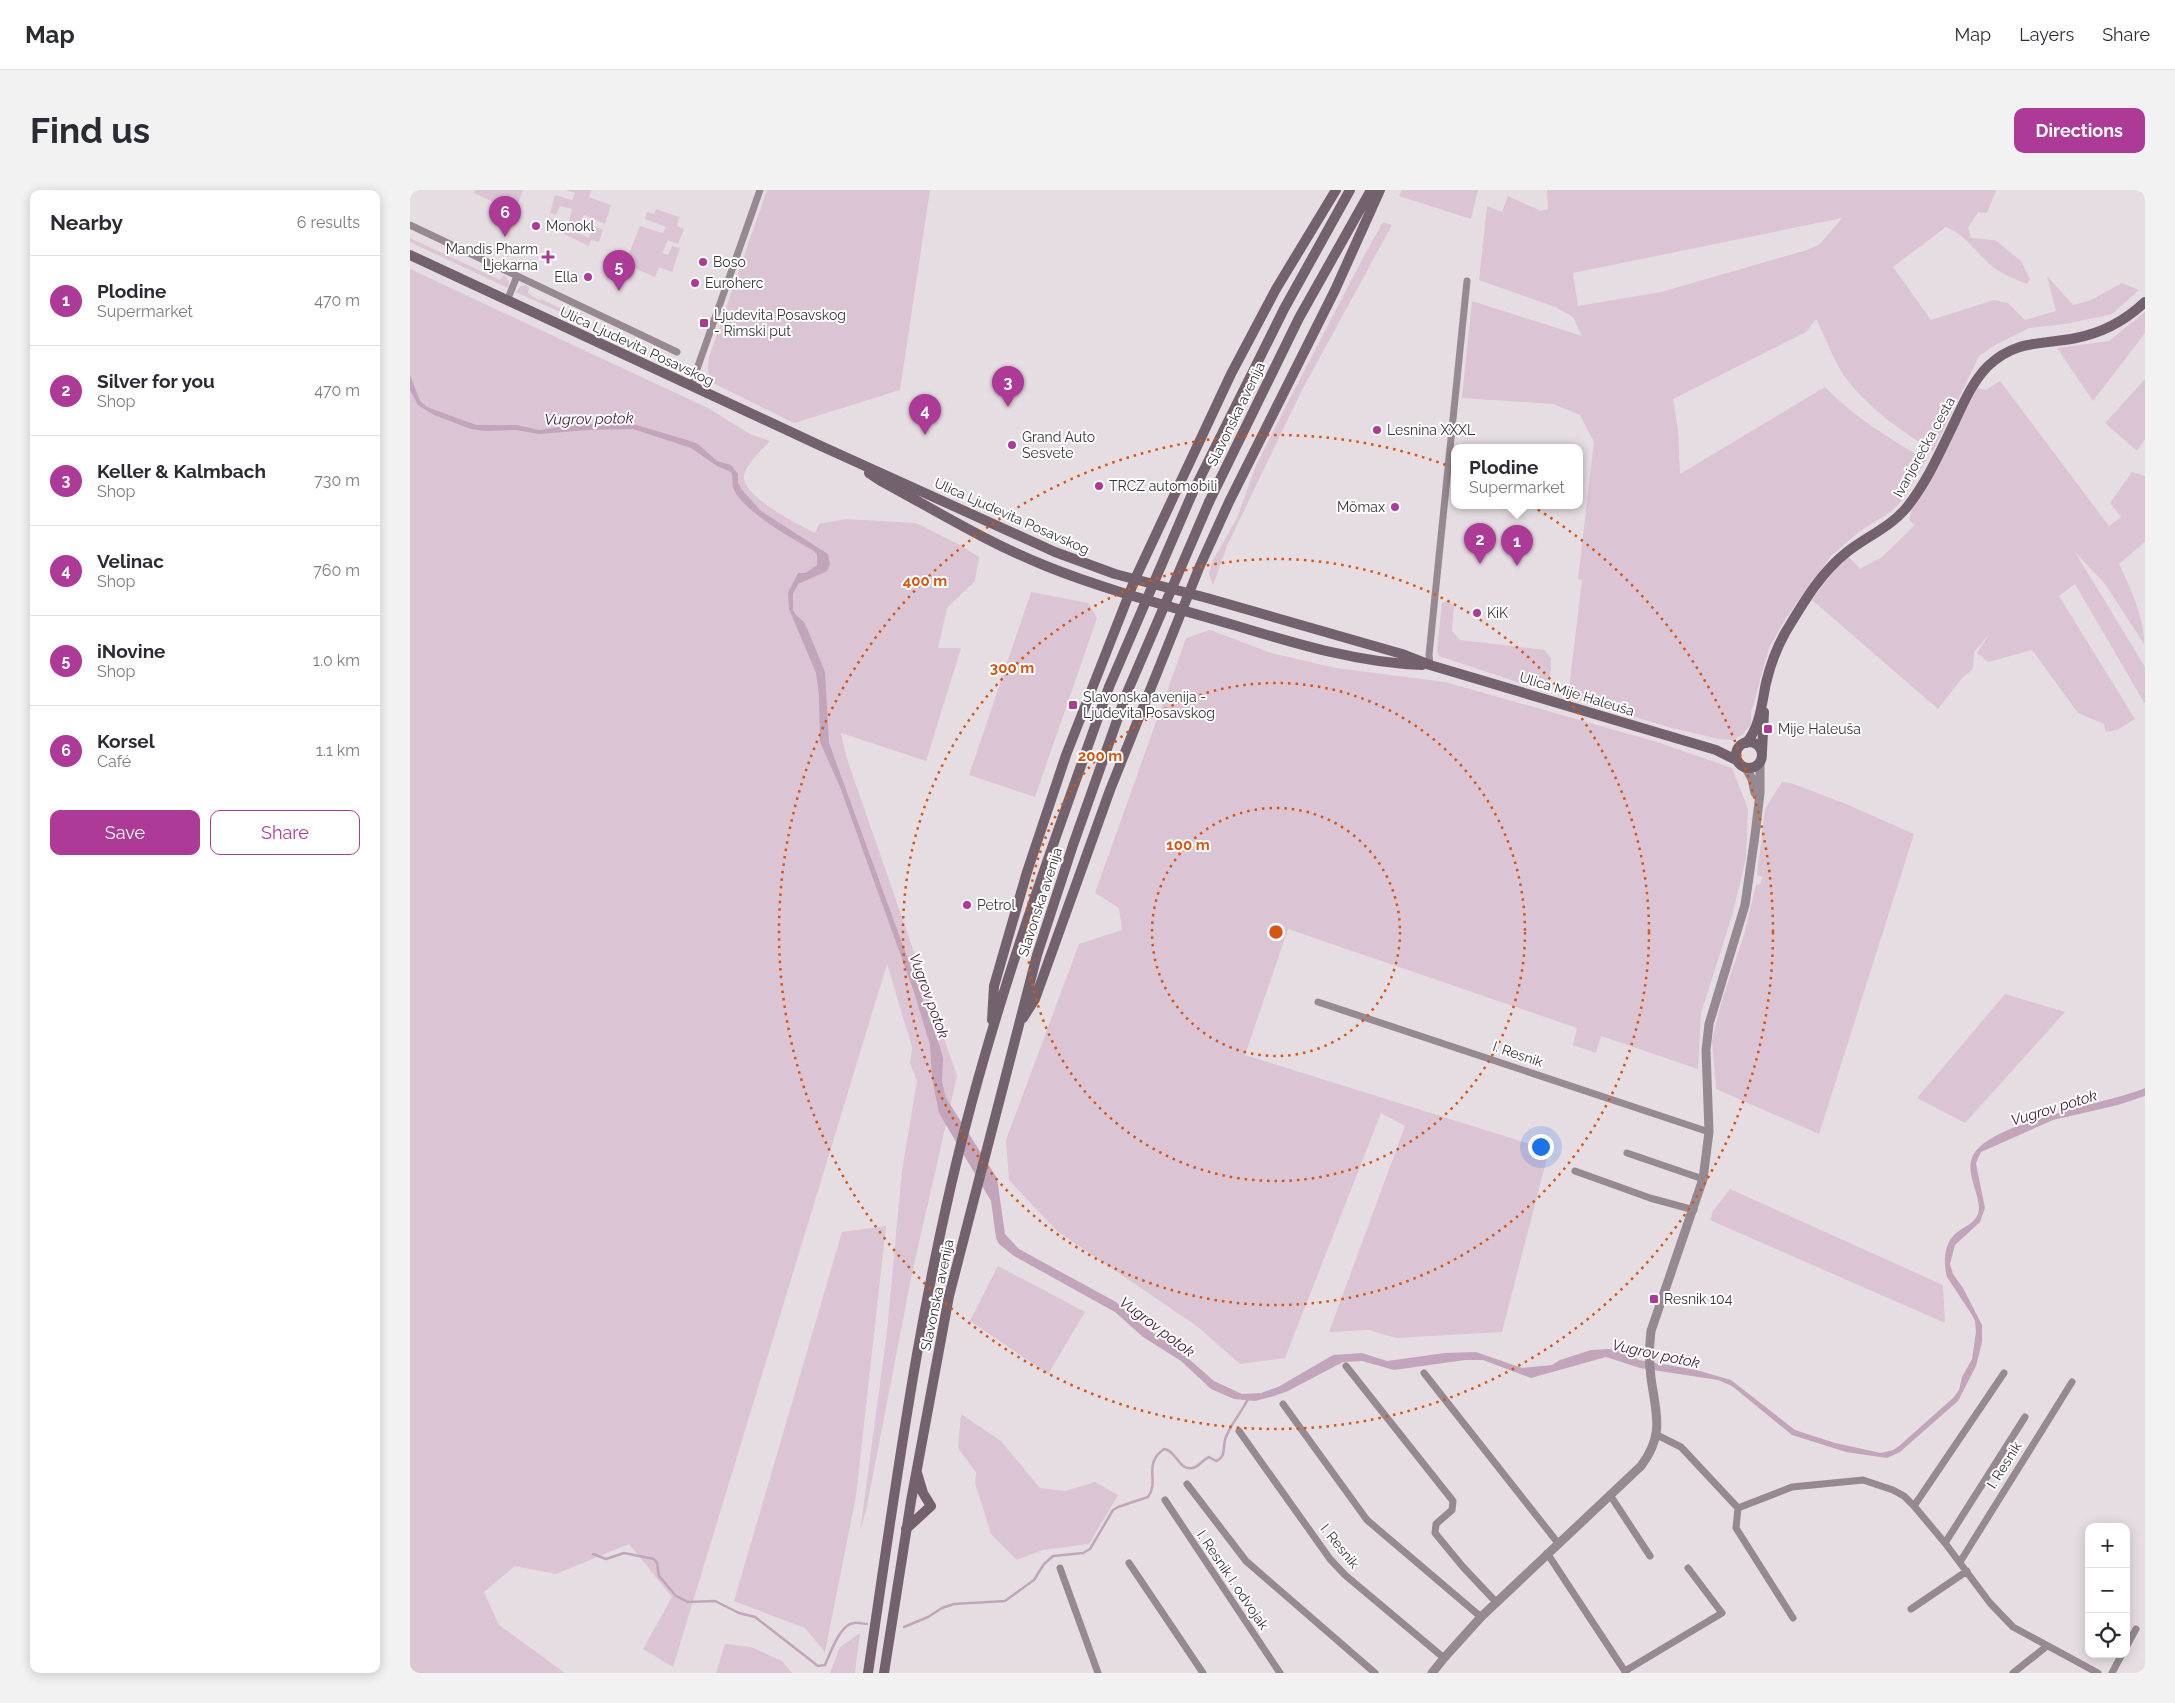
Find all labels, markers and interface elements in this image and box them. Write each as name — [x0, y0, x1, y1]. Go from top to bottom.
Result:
text: Map — [25, 20, 75, 49]
text: Map — [1955, 24, 1991, 45]
text: Layers — [2019, 24, 2074, 45]
text: Share — [2102, 24, 2150, 45]
button: Directions — [2014, 108, 2145, 153]
text: Find us — [30, 110, 150, 151]
pin: 6 — [489, 196, 521, 237]
text: Nearby — [50, 210, 123, 235]
text: 6 results — [297, 213, 360, 232]
place label: Monokl — [546, 218, 594, 234]
marker: Monokl — [530, 220, 542, 232]
place label: Mandis Pharm Ljekarna — [446, 241, 538, 273]
pin: 5 — [603, 250, 635, 291]
marker: Mandis Pharm Ljekarna — [542, 251, 554, 263]
place label: Boso — [713, 254, 746, 270]
marker: Boso — [697, 256, 709, 268]
place label: Ella — [554, 269, 578, 285]
marker: Ella — [582, 271, 594, 283]
place label: Euroherc — [705, 275, 764, 291]
marker: Euroherc — [689, 277, 701, 289]
text: Plodine — [97, 280, 166, 302]
text: 1 — [62, 291, 70, 310]
text: 470 m — [314, 291, 360, 310]
text: Supermarket — [97, 302, 193, 321]
street label: Ulica Ljudevita Posavskog — [557, 303, 717, 389]
place label: Ljudevita Posavskog - Rimski put — [714, 307, 846, 339]
marker: Ljudevita Posavskog - Rimski put — [698, 317, 710, 329]
street label: Slavonska avenija — [1204, 359, 1268, 469]
pin: 3 — [992, 366, 1024, 407]
text: Silver for you — [97, 370, 215, 392]
text: 2 — [61, 381, 71, 400]
text: 470 m — [314, 381, 360, 400]
text: Shop — [97, 392, 135, 411]
pin: 4 — [909, 394, 941, 435]
street label: Ivanjorečka cesta — [1890, 394, 1958, 500]
water label: Vugrov potok — [544, 409, 634, 429]
place label: Lesnina XXXL — [1387, 422, 1475, 438]
marker: Lesnina XXXL — [1371, 424, 1383, 436]
place label: Grand Auto Sesvete — [1022, 429, 1095, 461]
marker: Grand Auto Sesvete — [1006, 439, 1018, 451]
popup — [1451, 444, 1583, 509]
text: Plodine — [1469, 456, 1538, 478]
text: Keller & Kalmbach — [97, 460, 266, 482]
text: 3 — [62, 471, 70, 490]
text: 730 m — [314, 471, 360, 490]
street label: Ulica Ljudevita Posavskog — [932, 475, 1092, 557]
place label: TRCZ automobili — [1109, 478, 1217, 494]
text: Supermarket — [1469, 478, 1565, 497]
marker: TRCZ automobili — [1093, 480, 1105, 492]
text: Shop — [97, 482, 135, 501]
place label: Mömax — [1337, 499, 1385, 515]
marker: Mömax — [1389, 501, 1401, 513]
pin: 2 — [1464, 523, 1496, 564]
pin: 1 — [1501, 525, 1533, 566]
text: Velinac — [97, 550, 164, 572]
text: 4 — [61, 561, 71, 580]
text: 760 m — [313, 561, 360, 580]
text: Shop — [97, 572, 135, 591]
text: 400 m — [903, 572, 947, 590]
place label: KiK — [1487, 605, 1508, 621]
marker: KiK — [1471, 607, 1483, 619]
text: iNovine — [97, 640, 166, 662]
text: 5 — [62, 651, 70, 670]
text: 1.0 km — [313, 651, 360, 670]
text: 300 m — [990, 659, 1034, 677]
text: Shop — [97, 662, 135, 681]
street label: Ulica Mije Haleuša — [1518, 669, 1636, 719]
place label: Slavonska avenija - Ljudevita Posavskog — [1083, 689, 1215, 721]
marker: Slavonska avenija - Ljudevita Posavskog — [1067, 699, 1079, 711]
place label: Mije Haleuša — [1778, 721, 1861, 737]
marker: Mije Haleuša — [1762, 723, 1774, 735]
text: Korsel — [97, 730, 155, 752]
text: 6 — [61, 741, 71, 760]
text: 1.1 km — [316, 741, 360, 760]
text: 200 m — [1078, 747, 1122, 765]
text: Café — [97, 752, 131, 771]
button: Save — [50, 810, 200, 855]
button: Share — [210, 810, 360, 855]
text: 100 m — [1166, 836, 1210, 854]
street label: Slavonska avenija — [1015, 846, 1065, 958]
place label: Petrol — [977, 897, 1015, 913]
marker: Petrol — [961, 899, 973, 911]
centre of rings — [1267, 923, 1285, 941]
water label: Vugrov potok — [905, 951, 953, 1041]
street label: I. Resnik — [1491, 1038, 1546, 1070]
water label: Vugrov potok — [2009, 1086, 2099, 1130]
your location — [1528, 1134, 1554, 1160]
street label: Slavonska avenija — [917, 1238, 957, 1352]
place label: Resnik 104 — [1664, 1291, 1733, 1307]
water label: Vugrov potok — [1116, 1293, 1198, 1361]
marker: Resnik 104 — [1648, 1293, 1660, 1305]
water label: Vugrov potok — [1610, 1336, 1702, 1372]
street label: I. Resnik — [1983, 1438, 2025, 1491]
street label: I. Resnik — [1317, 1521, 1363, 1572]
map controls — [2085, 1523, 2130, 1658]
button: + — [2085, 1523, 2130, 1568]
street label: I. Resnik I. odvojak — [1194, 1527, 1272, 1633]
button: − — [2085, 1568, 2130, 1613]
button: locate — [2085, 1613, 2130, 1658]

